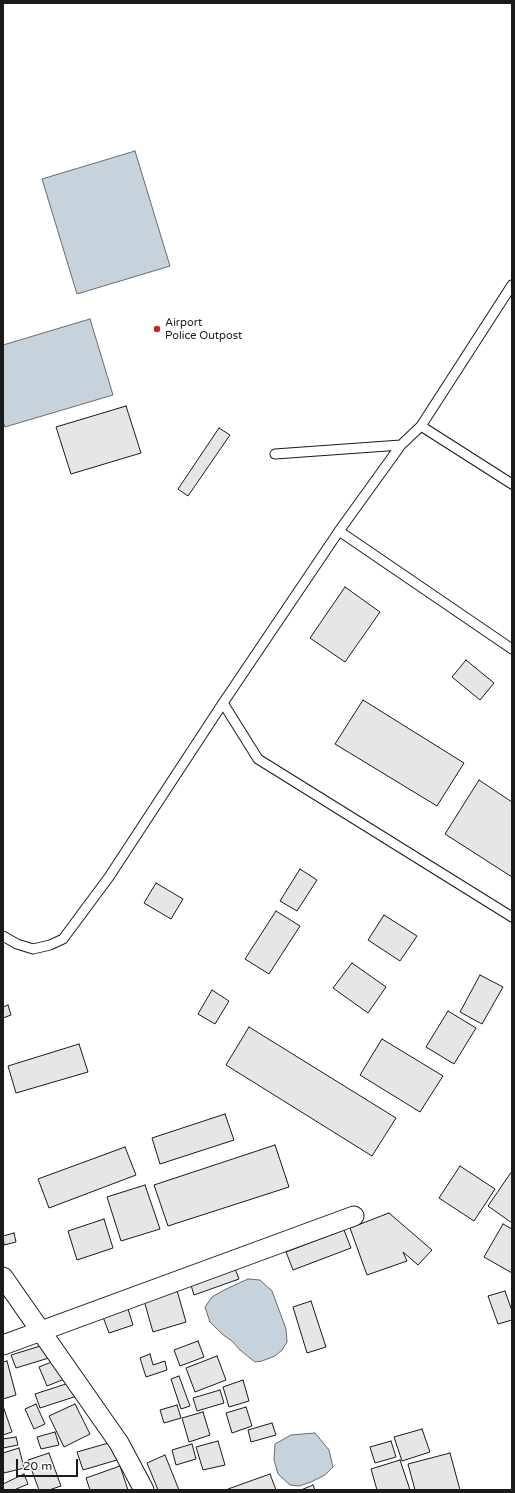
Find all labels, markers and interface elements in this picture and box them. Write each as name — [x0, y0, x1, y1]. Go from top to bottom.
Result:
place label: Airport Police Outpost — [165, 316, 242, 342]
marker: Airport Police Outpost — [152, 324, 162, 334]
scale bar — [18, 1451, 80, 1477]
text: 20 m — [23, 1459, 52, 1473]

